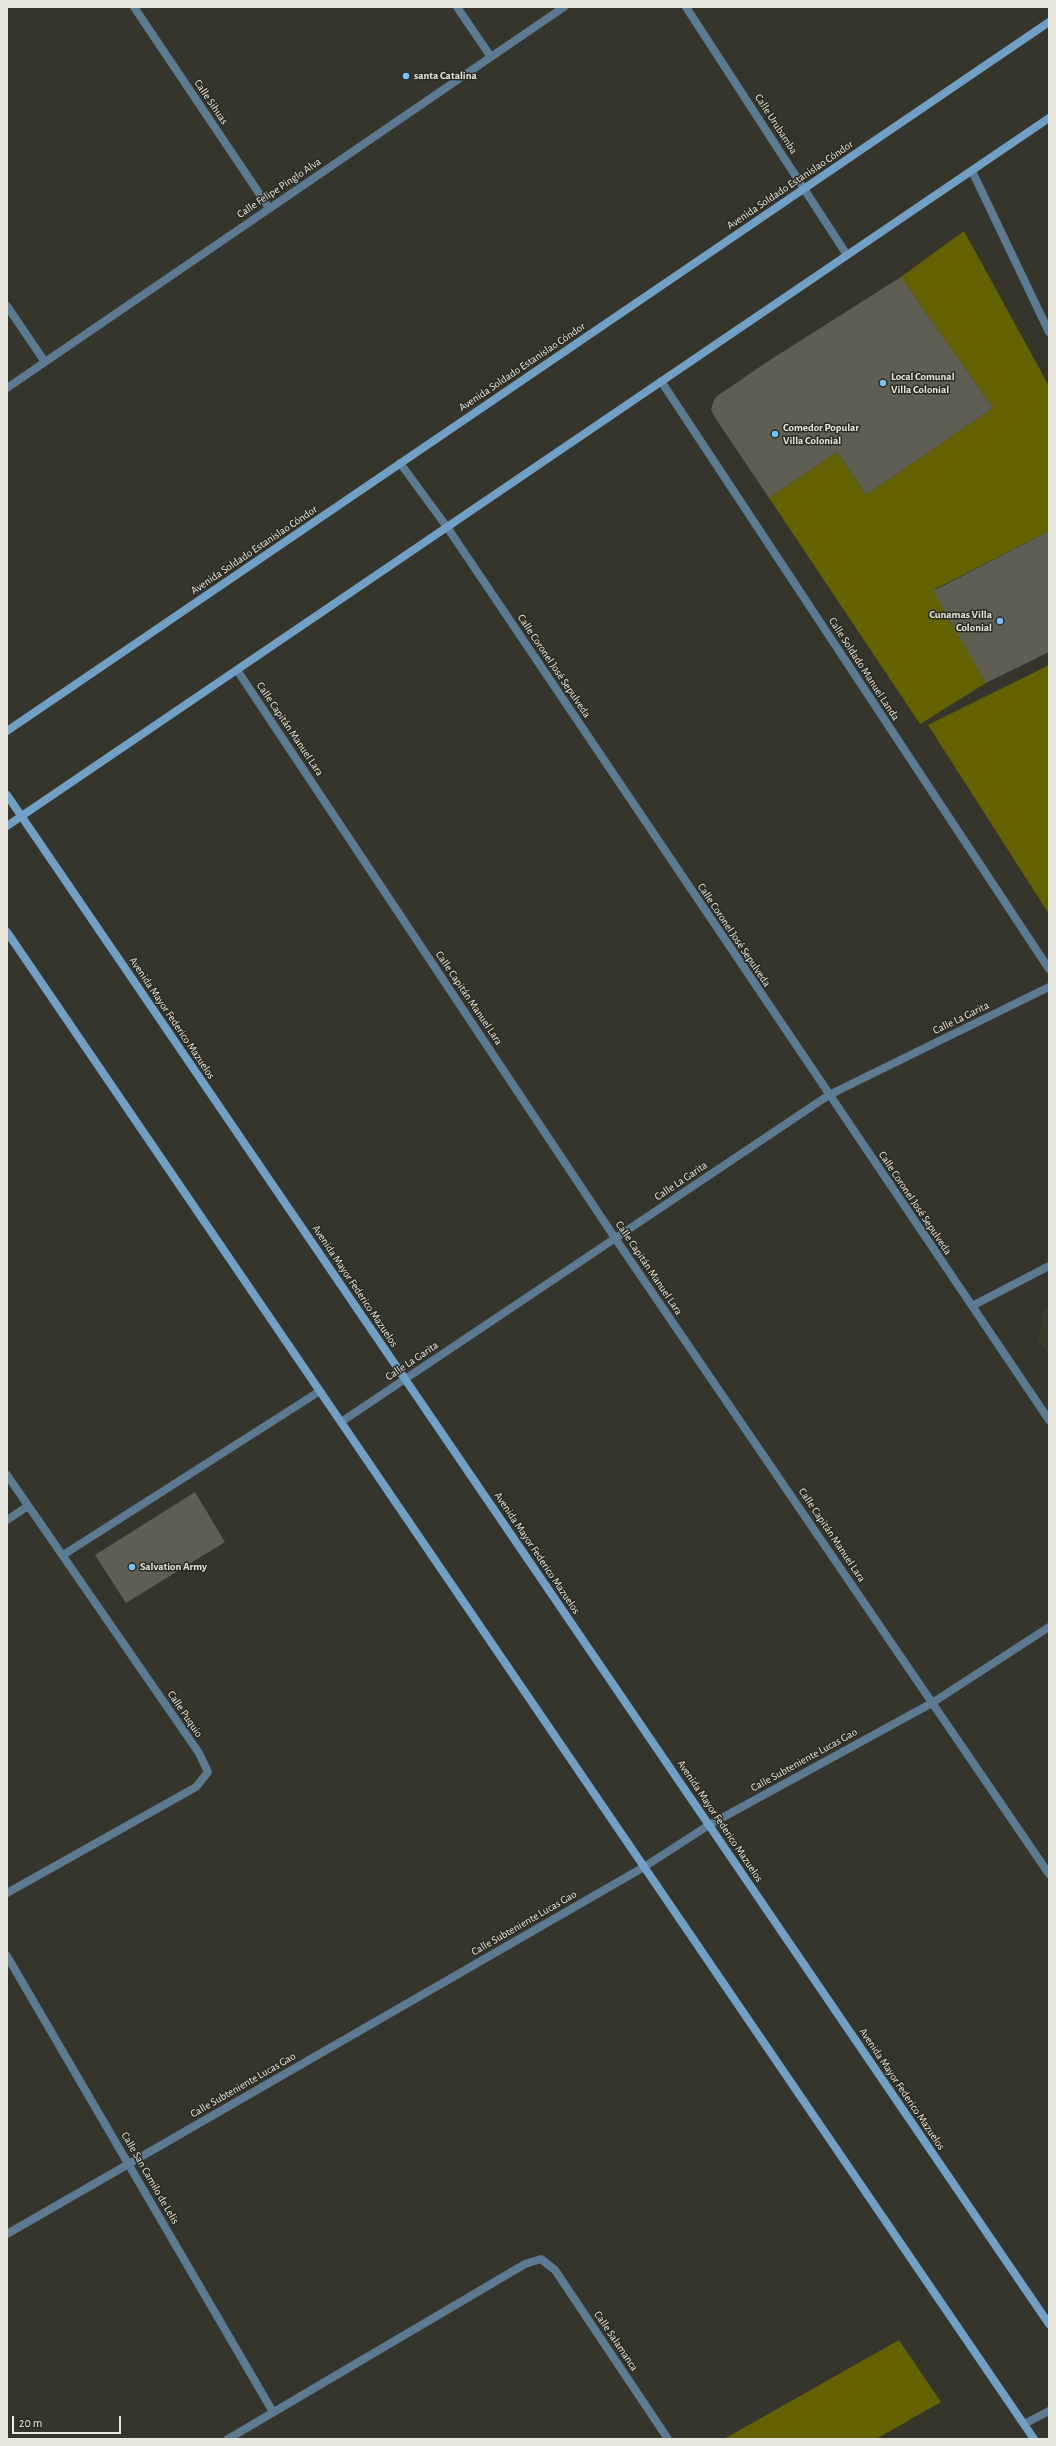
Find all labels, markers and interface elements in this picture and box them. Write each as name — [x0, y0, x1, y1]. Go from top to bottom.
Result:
place label: santa Catalina — [414, 69, 477, 83]
marker: santa Catalina — [401, 71, 411, 81]
street label: Calle Sihuas — [191, 77, 231, 127]
street label: Calle Urubamba — [752, 91, 800, 157]
street label: Avenida Soldado Estanislao Cóndor — [724, 138, 856, 232]
street label: Calle Felipe Pinglo Alva — [235, 155, 323, 221]
street label: Avenida Soldado Estanislao Cóndor — [456, 320, 588, 414]
place label: Local Comunal Villa Colonial — [891, 370, 955, 396]
marker: Local Comunal Villa Colonial — [878, 378, 888, 388]
place label: Comedor Popular Villa Colonial — [783, 421, 859, 447]
marker: Comedor Popular Villa Colonial — [770, 429, 780, 439]
street label: Avenida Soldado Estanislao Cóndor — [188, 503, 320, 597]
place label: Cunamas Villa Colonial — [929, 608, 992, 634]
street label: Calle Coronel José Sepulveda — [514, 612, 594, 720]
street label: Calle Soldado Manuel Landa — [826, 615, 902, 723]
marker: Cunamas Villa Colonial — [995, 616, 1005, 626]
street label: Calle Capitán Manuel Lara — [254, 679, 326, 779]
street label: Calle Coronel José Sepulveda — [694, 881, 774, 989]
street label: Calle Capitán Manuel Lara — [433, 948, 505, 1048]
street label: Avenida Mayor Federico Mazuelos — [126, 954, 218, 1082]
street label: Calle La Garita — [931, 999, 991, 1037]
street label: Calle Coronel José Sepulveda — [875, 1149, 955, 1257]
street label: Calle La Garita — [652, 1159, 710, 1203]
street label: Calle Capitán Manuel Lara — [613, 1218, 685, 1318]
street label: Avenida Mayor Federico Mazuelos — [309, 1222, 401, 1350]
street label: Calle La Garita — [383, 1339, 441, 1383]
street label: Calle Capitán Manuel Lara — [796, 1485, 868, 1585]
street label: Avenida Mayor Federico Mazuelos — [491, 1489, 583, 1617]
place label: Salvation Army — [140, 1560, 207, 1574]
marker: Salvation Army — [127, 1562, 137, 1572]
street label: Calle Puquio — [165, 1688, 205, 1740]
street label: Calle Subteniente Lucas Gao — [749, 1725, 859, 1795]
street label: Avenida Mayor Federico Mazuelos — [674, 1757, 766, 1885]
street label: Calle Subteniente Lucas Gao — [469, 1887, 579, 1959]
street label: Avenida Mayor Federico Mazuelos — [856, 2025, 948, 2153]
street label: Calle Subteniente Lucas Gao — [188, 2049, 298, 2121]
street label: Calle San Camilo de Lelis — [118, 2130, 182, 2226]
street label: Calle Salamanca — [591, 2308, 641, 2374]
scale bar — [14, 2408, 123, 2434]
text: 20 m — [19, 2417, 42, 2429]

